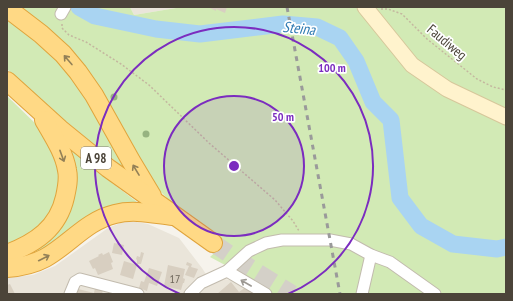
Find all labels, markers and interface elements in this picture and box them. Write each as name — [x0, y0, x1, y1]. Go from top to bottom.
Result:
water label: Steina — [282, 17, 317, 39]
street label: Faudiweg — [423, 20, 471, 64]
one-way arrow — [63, 55, 73, 65]
text: 100 m — [318, 60, 346, 75]
text: 50 m — [272, 109, 294, 124]
road number: A 98 — [81, 147, 111, 169]
one-way arrow — [59, 149, 67, 161]
centre of rings — [227, 159, 241, 173]
one-way arrow — [132, 165, 140, 176]
one-way arrow — [38, 254, 50, 261]
house number: 17 — [170, 271, 180, 286]
one-way arrow — [240, 278, 252, 286]

